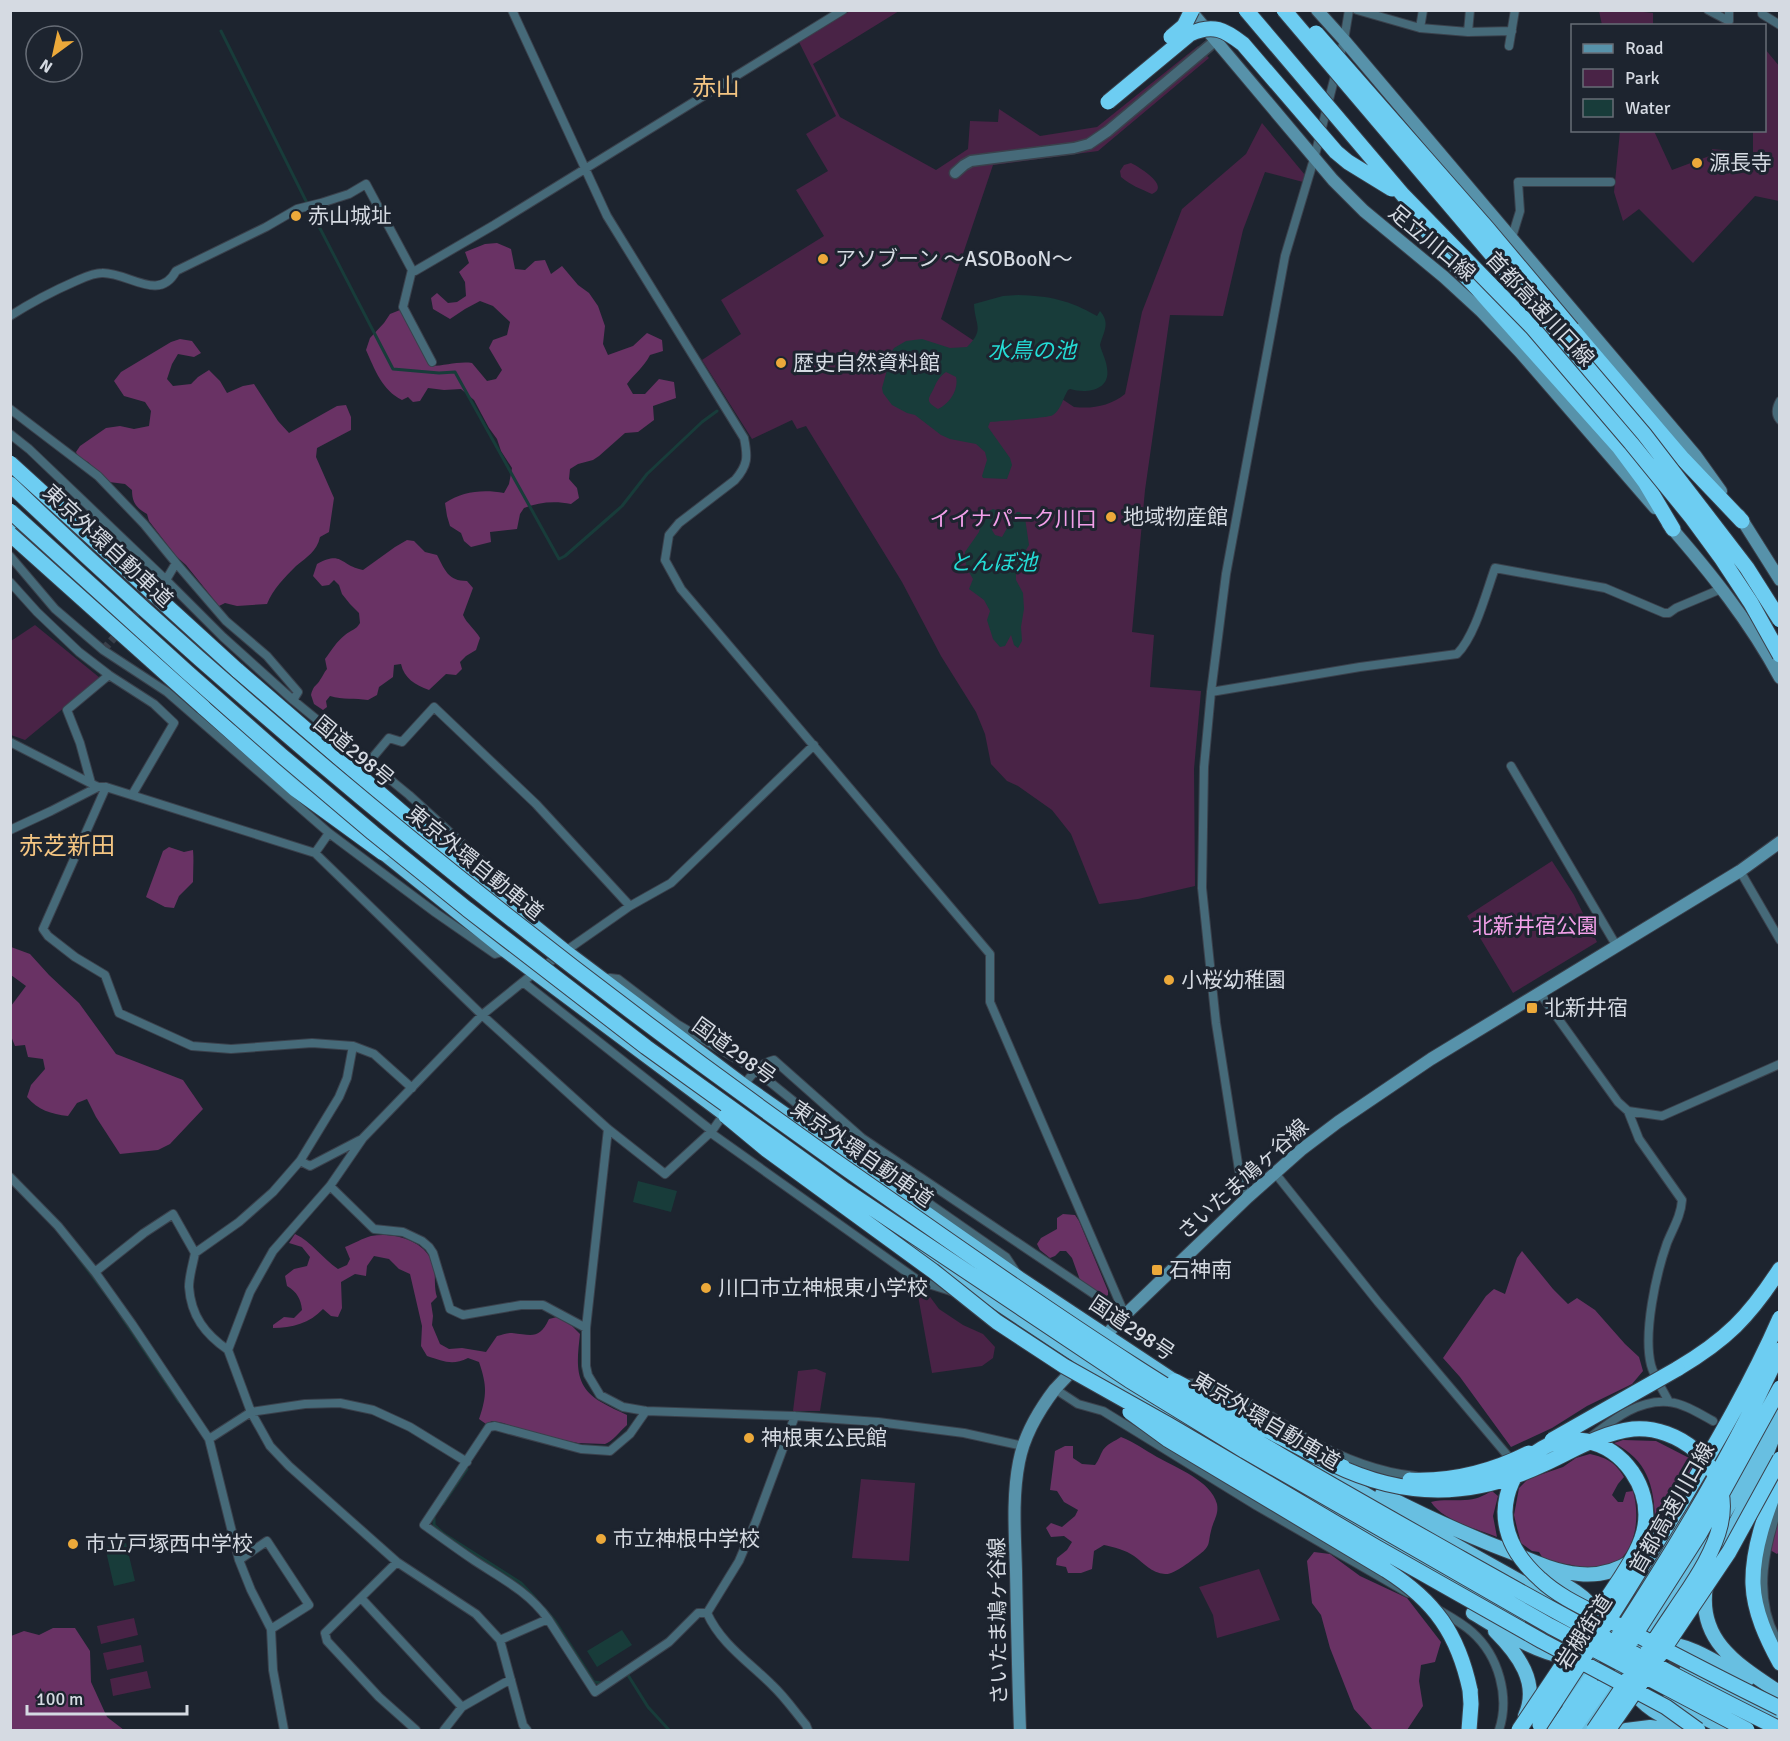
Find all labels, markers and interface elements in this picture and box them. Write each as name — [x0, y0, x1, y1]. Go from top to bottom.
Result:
north arrow — [24, 24, 84, 84]
legend — [1571, 24, 1766, 132]
text: Road — [1625, 37, 1664, 59]
text: N — [36, 54, 56, 77]
text: Park — [1625, 67, 1660, 89]
district label: 赤山 — [692, 72, 740, 102]
text: Water — [1625, 97, 1671, 119]
place label: 源長寺 — [1709, 150, 1772, 176]
marker: 源長寺 — [1690, 156, 1704, 170]
street label: 足立川口線 — [1383, 199, 1481, 287]
place label: 赤山城址 — [308, 203, 392, 229]
marker: 赤山城址 — [289, 209, 303, 223]
place label: アソブーン ～ASOBooN～ — [835, 246, 1073, 272]
street label: 首都高速川口線 — [1480, 246, 1600, 372]
marker: アソブーン ～ASOBooN～ — [816, 252, 830, 266]
water label: 水鳥の池 — [988, 337, 1078, 364]
place label: 歴史自然資料館 — [793, 350, 940, 376]
marker: 歴史自然資料館 — [774, 356, 788, 370]
street label: 東京外環自動車道 — [38, 479, 178, 613]
place label: 地域物産館 — [1123, 504, 1228, 530]
park label: イイナパーク川口 — [929, 506, 1097, 532]
marker: 地域物産館 — [1104, 510, 1118, 524]
water label: とんぼ池 — [949, 549, 1039, 576]
street label: 国道298号 — [308, 710, 400, 792]
street label: 東京外環自動車道 — [402, 800, 548, 926]
district label: 赤芝新田 — [19, 831, 115, 861]
park label: 北新井宿公園 — [1472, 913, 1598, 939]
place label: 小桜幼稚園 — [1181, 967, 1286, 993]
marker: 小桜幼稚園 — [1162, 973, 1176, 987]
place label: 北新井宿 — [1544, 995, 1628, 1021]
marker: 北新井宿 — [1525, 1001, 1539, 1015]
street label: 国道298号 — [687, 1012, 781, 1090]
street label: 東京外環自動車道 — [786, 1095, 938, 1213]
street label: さいたま鳩ヶ谷線 — [1172, 1113, 1314, 1245]
place label: 石神南 — [1169, 1257, 1232, 1283]
marker: 石神南 — [1150, 1263, 1164, 1277]
place label: 川口市立神根東小学校 — [718, 1275, 928, 1301]
marker: 川口市立神根東小学校 — [699, 1281, 713, 1295]
street label: 国道298号 — [1085, 1290, 1179, 1366]
street label: 東京外環自動車道 — [1187, 1367, 1345, 1475]
place label: 神根東公民館 — [761, 1425, 887, 1451]
marker: 神根東公民館 — [742, 1431, 756, 1445]
street label: 首都高速川口線 — [1624, 1438, 1720, 1578]
place label: 市立神根中学校 — [613, 1526, 760, 1552]
place label: 市立戸塚西中学校 — [85, 1531, 253, 1557]
marker: 市立神根中学校 — [594, 1532, 608, 1546]
marker: 市立戸塚西中学校 — [66, 1537, 80, 1551]
street label: さいたま鳩ヶ谷線 — [984, 1537, 1012, 1705]
street label: 岩槻街道 — [1550, 1590, 1618, 1674]
scale bar — [27, 1678, 188, 1716]
text: 100 m — [36, 1688, 83, 1710]

